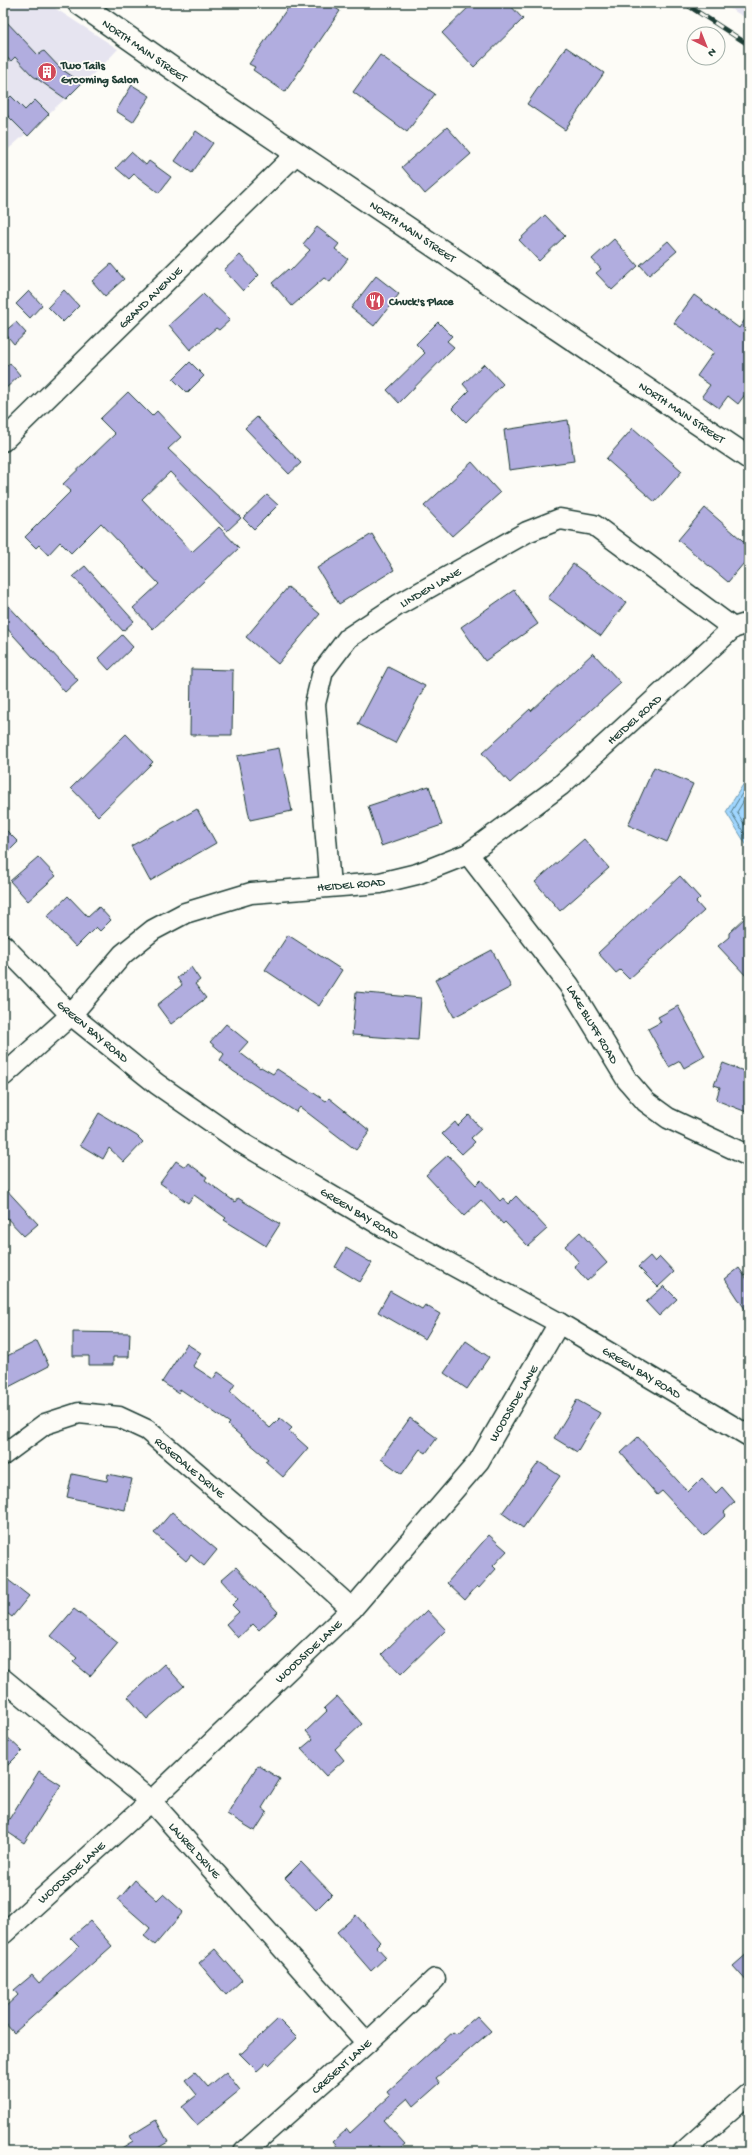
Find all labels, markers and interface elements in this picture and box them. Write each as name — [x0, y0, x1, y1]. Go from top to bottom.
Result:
street label: NORTH MAIN STREET — [99, 17, 190, 87]
north arrow — [686, 26, 726, 66]
text: N — [705, 45, 718, 59]
place label: Two Tails Grooming Salon — [60, 60, 139, 88]
building icon: Two Tails Grooming Salon — [36, 61, 58, 83]
street label: NORTH MAIN STREET — [366, 199, 459, 267]
street label: GRAND AVENUE — [117, 264, 186, 332]
restaurant icon: Chuck's Place — [364, 290, 386, 312]
place label: Chuck's Place — [388, 296, 454, 310]
street label: NORTH MAIN STREET — [635, 380, 728, 448]
street label: LINDEN LANE — [398, 565, 464, 612]
street label: HEIDEL ROAD — [605, 692, 665, 748]
street label: HEIDEL ROAD — [317, 876, 386, 896]
street label: LAKE BLUFF ROAD — [562, 983, 620, 1067]
street label: GREEN BAY ROAD — [53, 998, 131, 1067]
street label: GREEN BAY ROAD — [317, 1186, 401, 1244]
street label: GREEN BAY ROAD — [599, 1345, 683, 1403]
street label: WOODSIDE LANE — [487, 1363, 543, 1445]
street label: ROSEDALE DRIVE — [151, 1435, 227, 1502]
street label: WOODSIDE LANE — [273, 1618, 346, 1687]
street label: LAUREL DRIVE — [165, 1820, 223, 1883]
street label: WOODSIDE LANE — [36, 1839, 109, 1907]
street label: CRESENT LANE — [310, 2037, 375, 2098]

